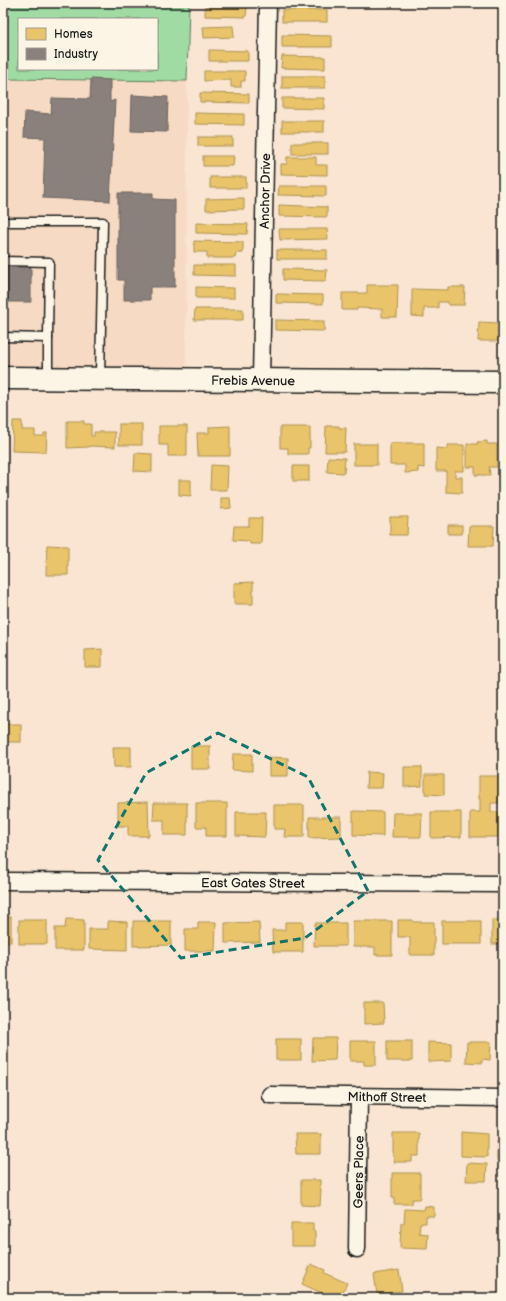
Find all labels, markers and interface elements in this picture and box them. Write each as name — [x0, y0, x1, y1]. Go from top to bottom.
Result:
legend — [18, 18, 158, 70]
text: Homes — [54, 27, 93, 42]
text: Industry — [54, 47, 99, 62]
street label: Anchor Drive — [257, 153, 274, 229]
street label: Frebis Avenue — [211, 373, 295, 389]
street label: East Gates Street — [201, 875, 305, 892]
street label: Mithoff Street — [347, 1089, 427, 1106]
street label: Geers Place — [351, 1135, 367, 1209]

